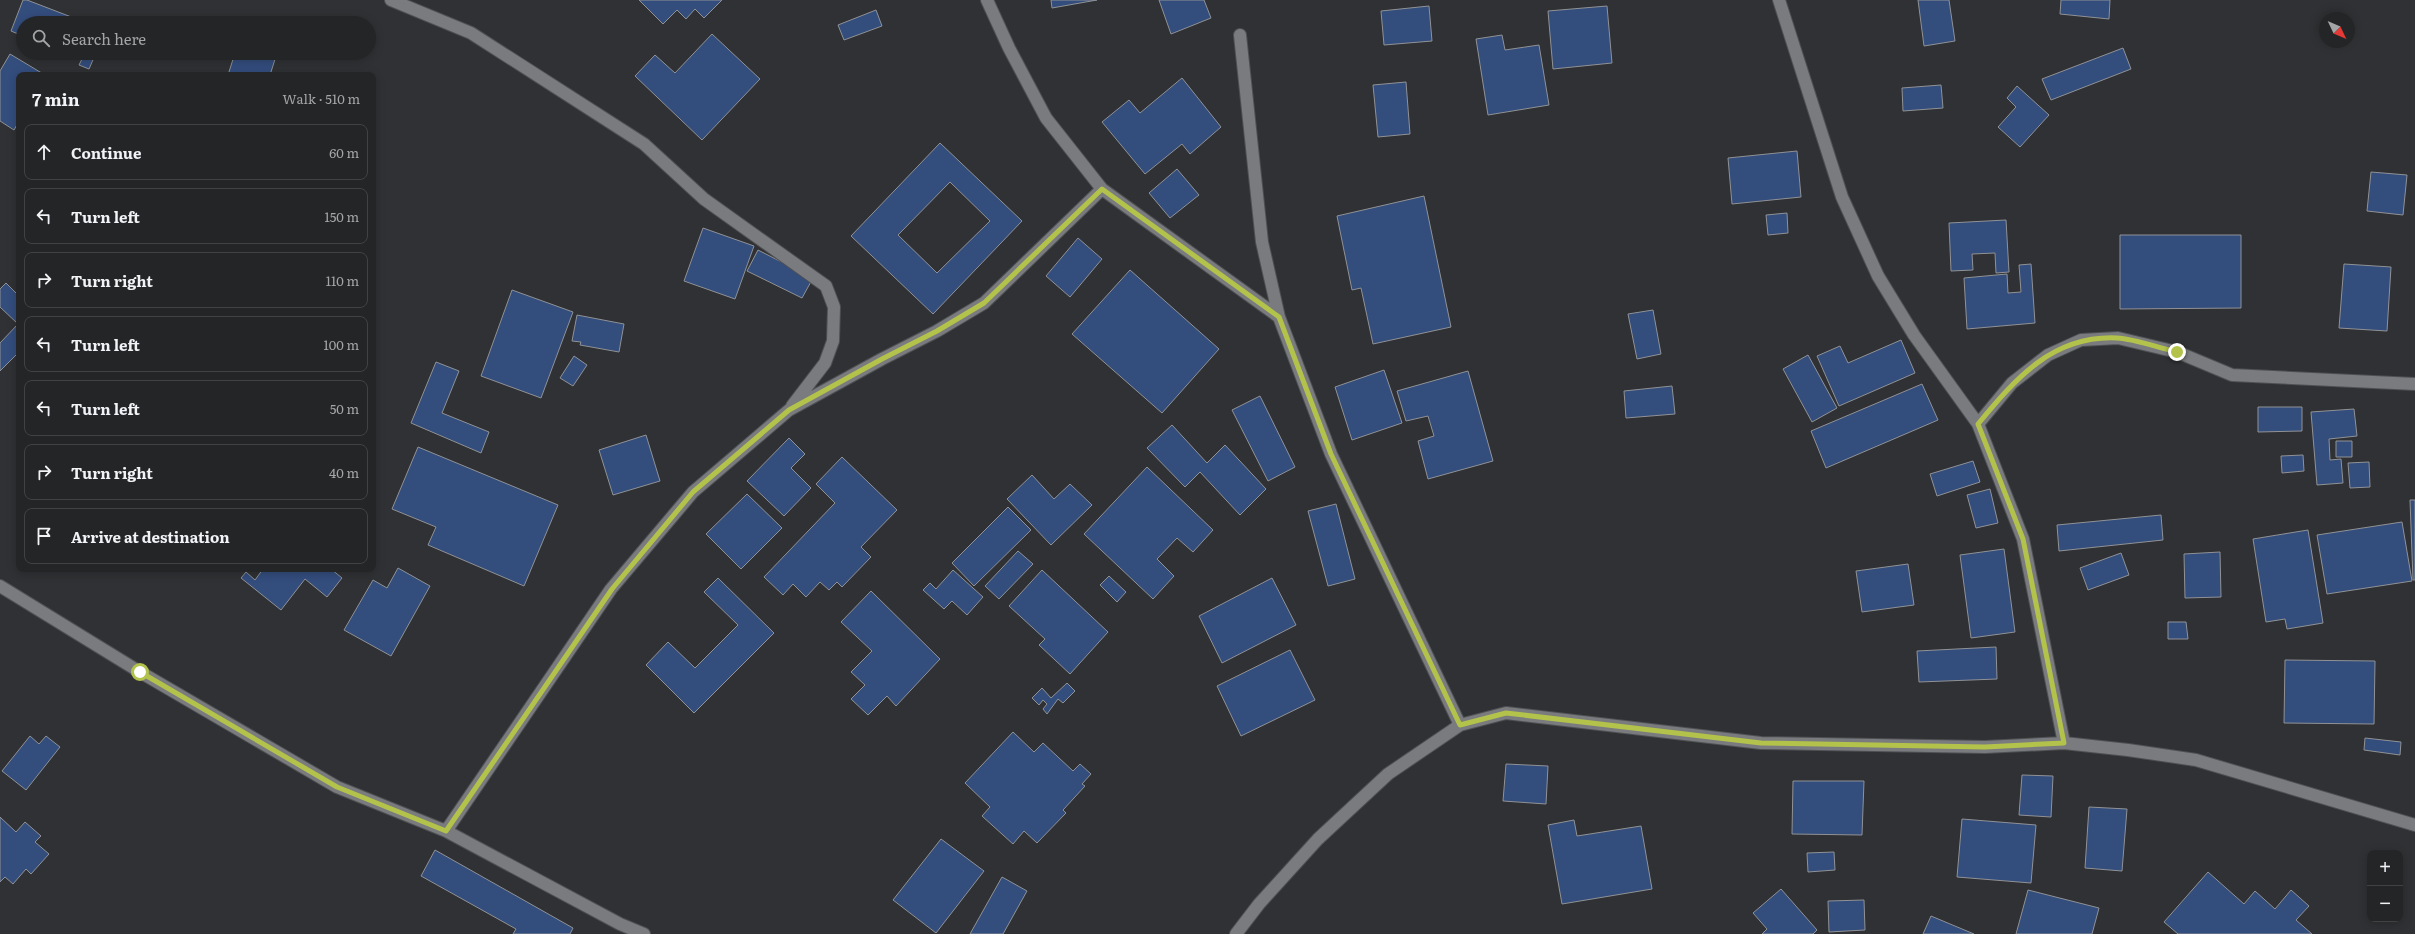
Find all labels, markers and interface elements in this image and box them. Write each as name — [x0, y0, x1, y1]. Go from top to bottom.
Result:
north arrow — [2319, 12, 2355, 48]
search box — [16, 16, 376, 60]
icon: search — [30, 27, 52, 49]
text: Search here — [62, 27, 146, 50]
text: 7 min — [32, 86, 80, 111]
text: Walk · 510 m — [283, 89, 360, 108]
icon: ahead — [33, 141, 55, 163]
text: Continue — [71, 141, 141, 164]
text: 60 m — [329, 143, 359, 162]
icon: left — [33, 205, 55, 227]
text: Turn left — [71, 205, 140, 228]
text: 150 m — [324, 207, 359, 226]
icon: right — [33, 269, 55, 291]
text: Turn right — [71, 269, 153, 292]
text: 110 m — [326, 271, 359, 290]
icon: left — [33, 333, 55, 355]
text: Turn left — [71, 333, 140, 356]
text: 100 m — [323, 335, 359, 354]
route end — [2168, 343, 2186, 361]
icon: left — [33, 397, 55, 419]
text: Turn left — [71, 397, 140, 420]
text: 50 m — [330, 399, 359, 418]
icon: right — [33, 461, 55, 483]
text: Turn right — [71, 461, 153, 484]
text: 40 m — [329, 463, 359, 482]
icon: arrive — [33, 525, 55, 547]
text: Arrive at destination — [71, 525, 230, 548]
route start — [131, 663, 149, 681]
map controls — [2367, 850, 2403, 922]
button: + — [2367, 850, 2403, 886]
button: − — [2367, 886, 2403, 922]

